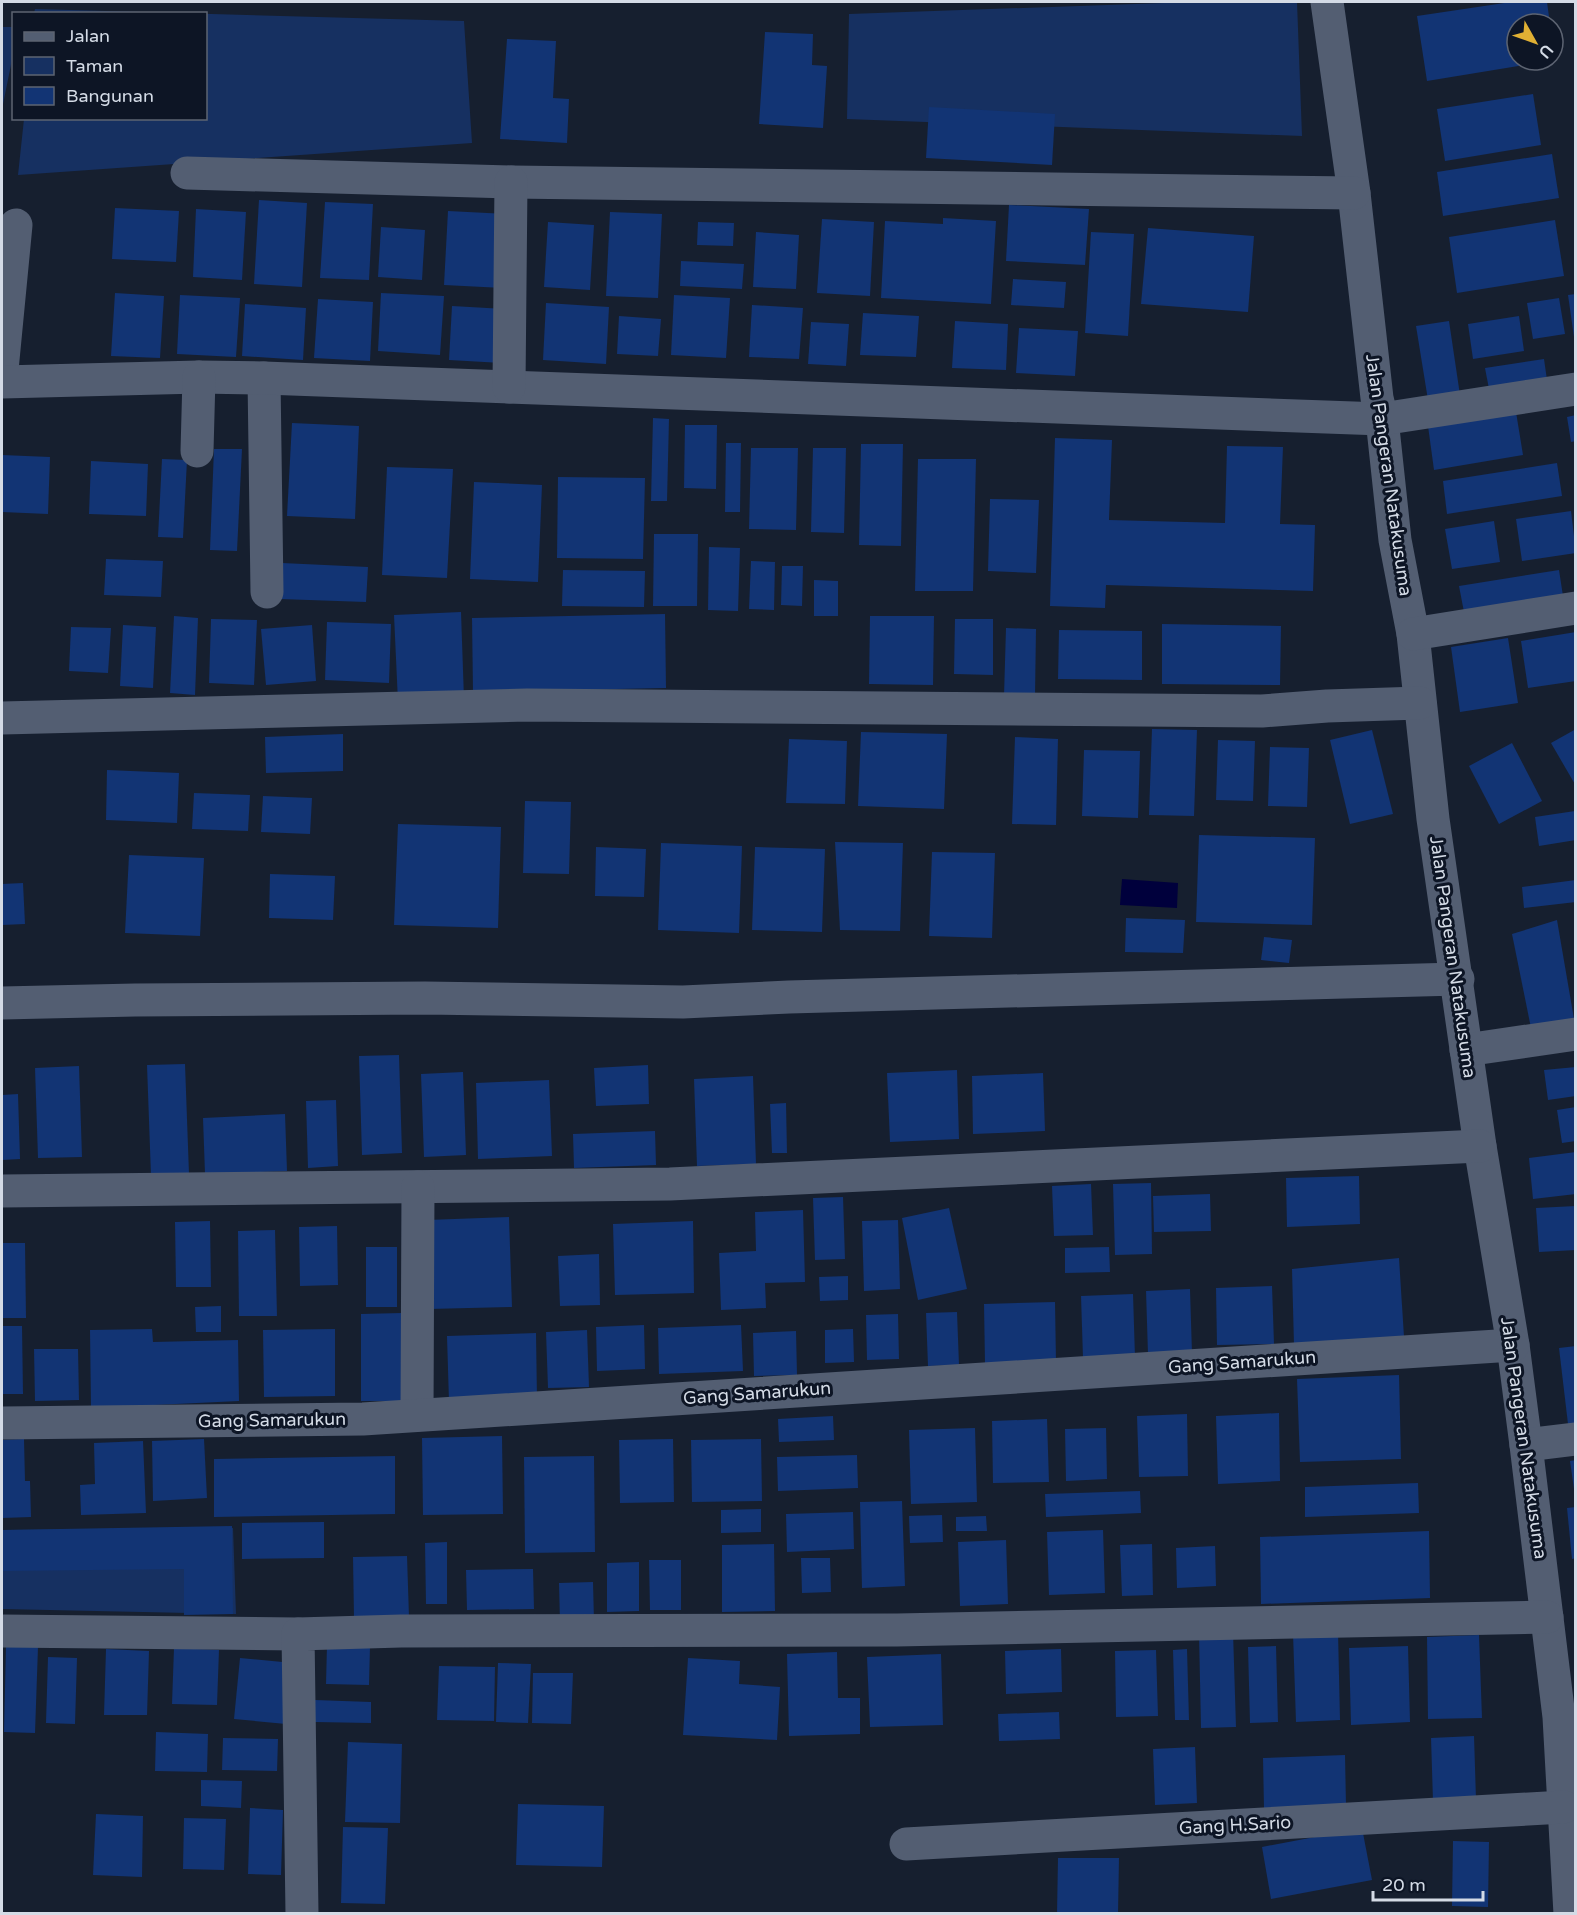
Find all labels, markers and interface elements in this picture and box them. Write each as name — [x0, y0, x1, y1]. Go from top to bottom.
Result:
legend — [12, 12, 207, 120]
north arrow — [1505, 12, 1565, 72]
text: Jalan — [66, 25, 110, 47]
text: U — [1534, 40, 1557, 62]
text: Taman — [66, 55, 123, 77]
text: Bangunan — [66, 85, 154, 107]
street label: Jalan Pangeran Natakusuma — [1361, 353, 1417, 597]
street label: Jalan Pangeran Natakusuma — [1425, 835, 1481, 1079]
street label: Jalan Pangeran Natakusuma — [1496, 1316, 1552, 1560]
street label: Gang Samarukun — [1167, 1346, 1317, 1378]
street label: Gang Samarukun — [682, 1377, 832, 1409]
street label: Gang Samarukun — [198, 1408, 346, 1432]
street label: Gang H.Sario — [1178, 1811, 1292, 1839]
scale bar — [1373, 1864, 1482, 1902]
text: 20 m — [1382, 1874, 1426, 1896]

